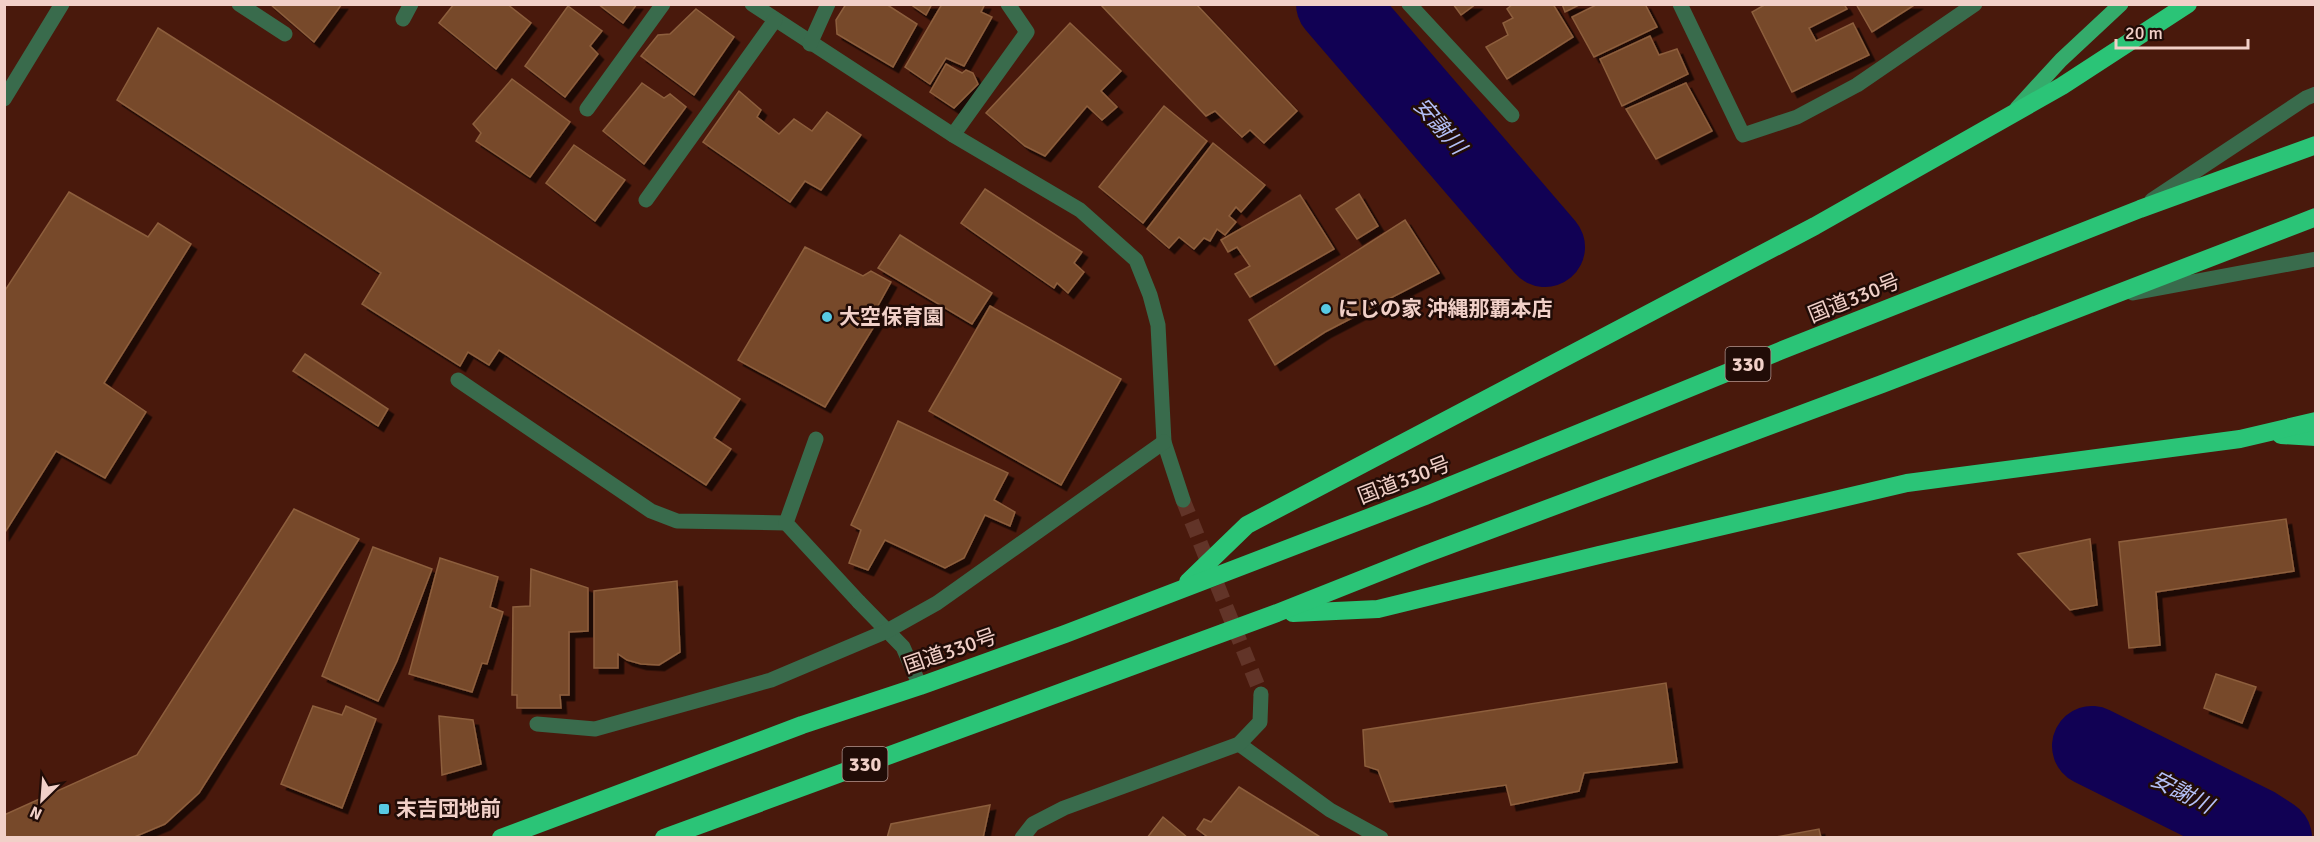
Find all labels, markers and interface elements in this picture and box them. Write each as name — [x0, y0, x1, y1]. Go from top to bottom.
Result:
scale bar — [2116, 12, 2248, 50]
text: 20 m — [2125, 22, 2163, 44]
water label: 安謝川 — [1408, 92, 1473, 161]
street label: 国道330号 — [1804, 268, 1904, 328]
place label: にじの家 沖縄那覇本店 — [1338, 296, 1553, 322]
marker: にじの家 沖縄那覇本店 — [1319, 302, 1333, 316]
place label: 大空保育園 — [839, 304, 944, 330]
marker: 大空保育園 — [820, 310, 834, 324]
road number: 330 — [1726, 347, 1770, 381]
street label: 国道330号 — [1354, 450, 1454, 510]
street label: 国道330号 — [900, 623, 1000, 679]
road number: 330 — [842, 747, 888, 781]
water label: 安謝川 — [2146, 765, 2219, 820]
north arrow — [12, 770, 72, 830]
place label: 末吉団地前 — [396, 796, 501, 822]
text: N — [27, 801, 45, 824]
marker: 末吉団地前 — [377, 802, 391, 816]

